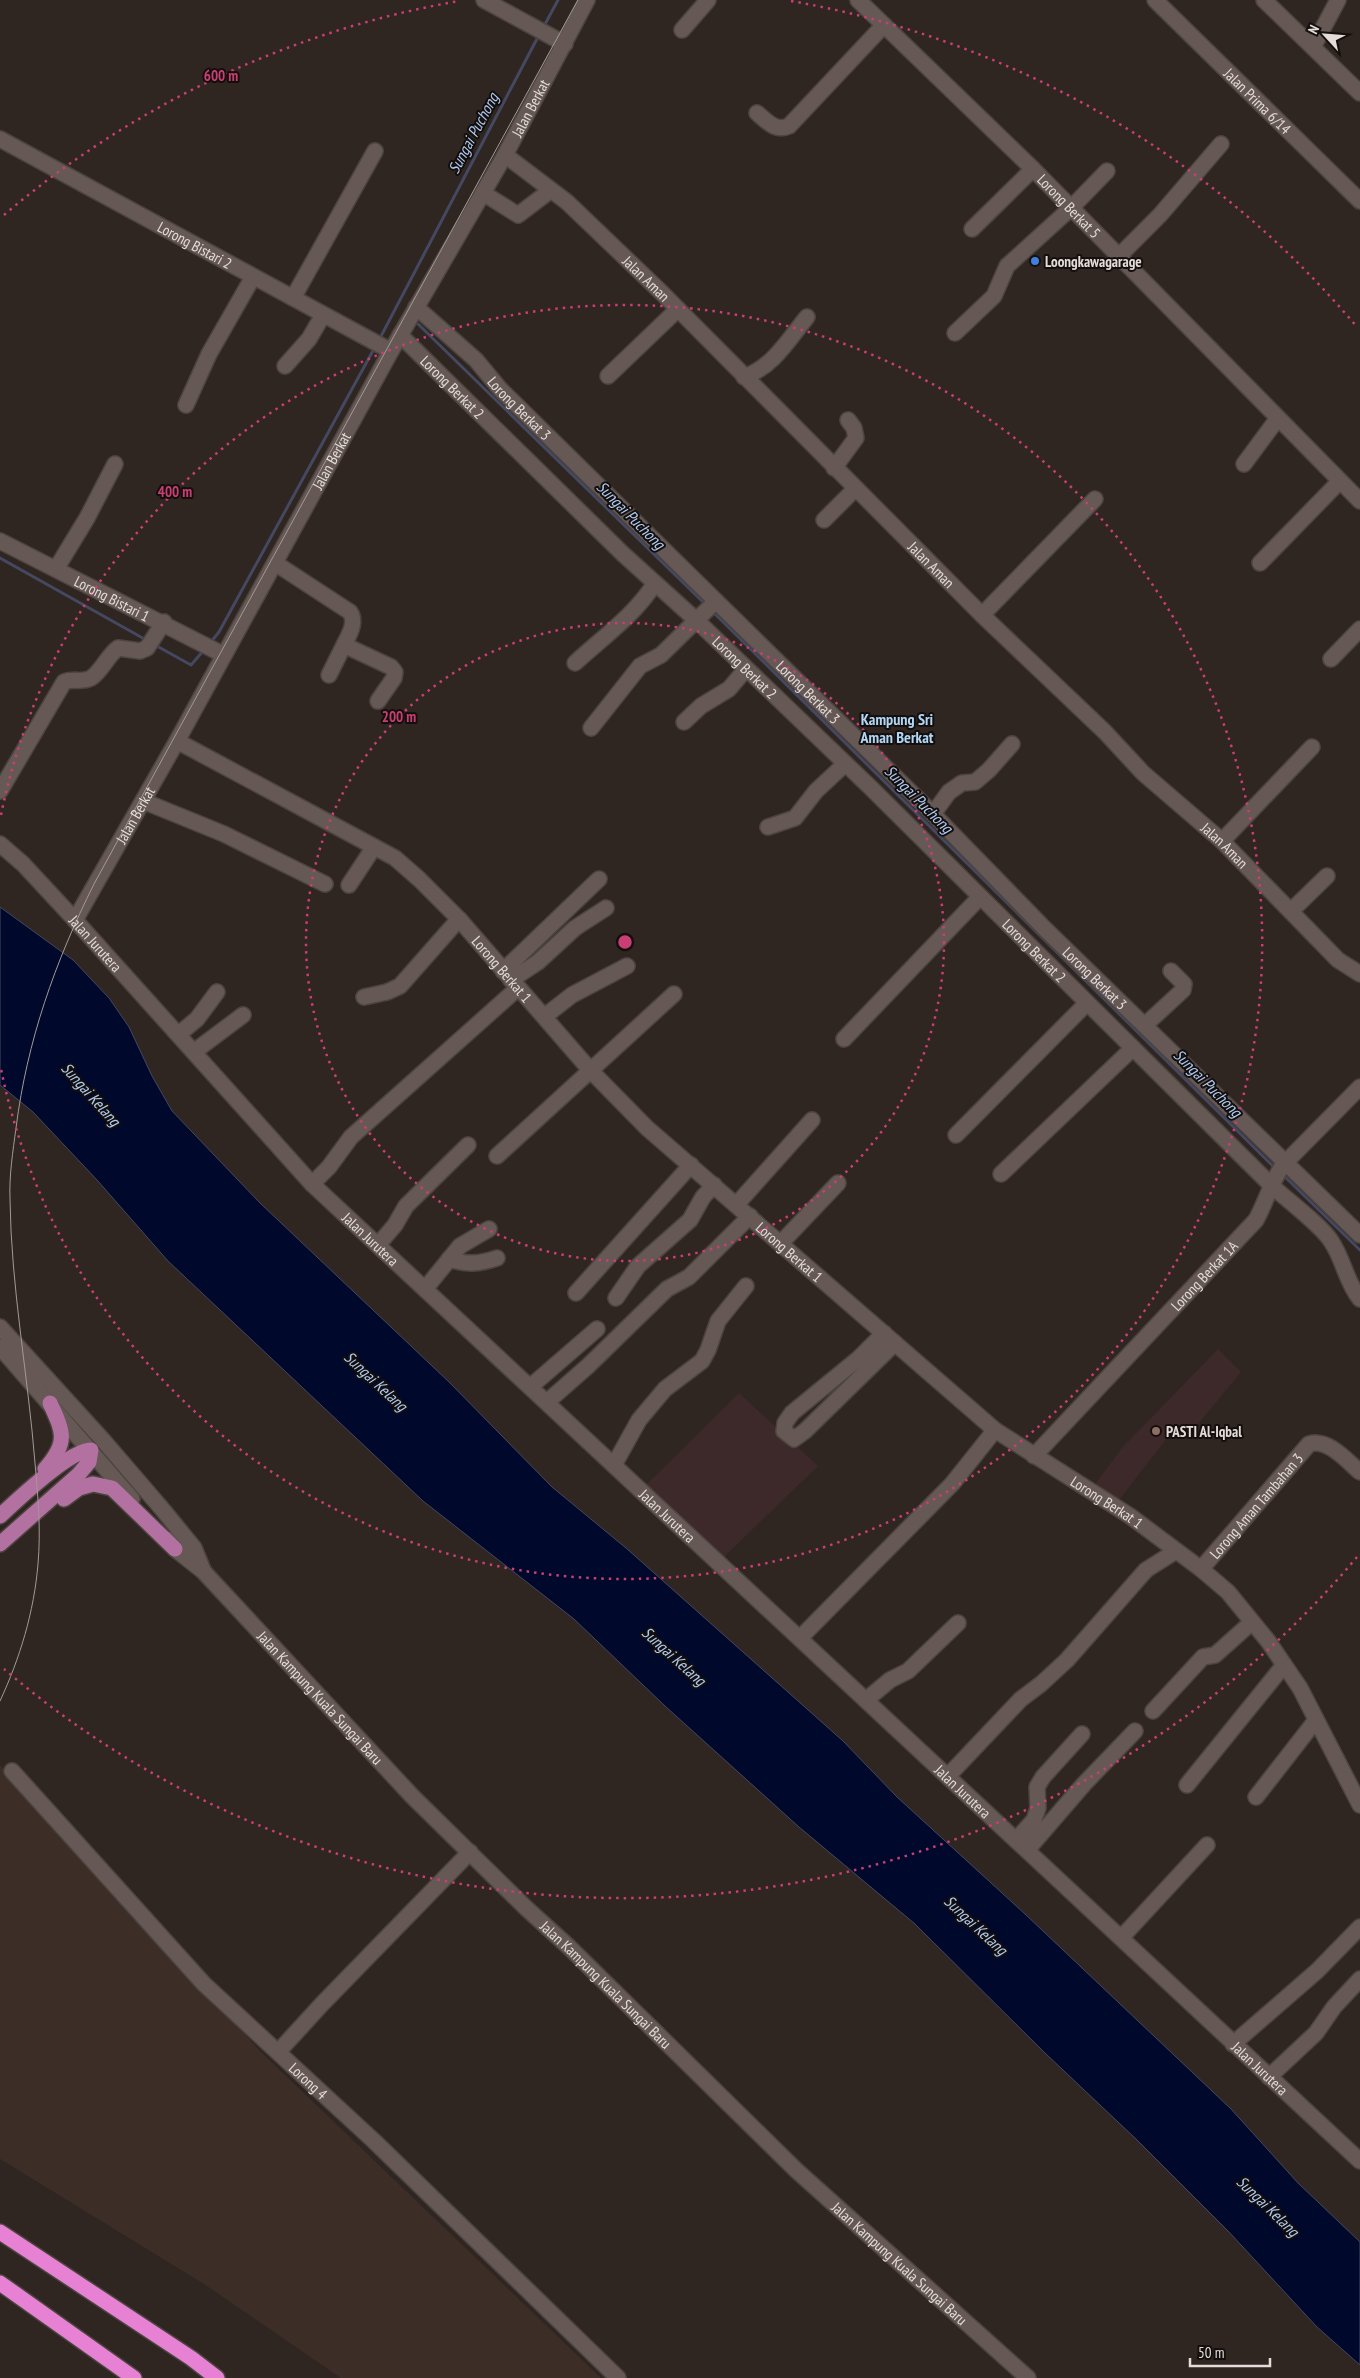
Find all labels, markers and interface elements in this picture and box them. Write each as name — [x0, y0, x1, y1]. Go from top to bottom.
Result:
north arrow — [1300, 10, 1350, 60]
text: N — [1304, 22, 1323, 37]
street label: Jalan Prima 6/14 — [1220, 63, 1295, 138]
text: 600 m — [204, 66, 238, 85]
street label: Jalan Berkat — [507, 76, 553, 141]
water label: Sungai Puchong — [443, 88, 503, 177]
street label: Lorong Berkat 5 — [1034, 170, 1105, 242]
street label: Lorong Bistari 2 — [155, 217, 236, 273]
street label: Jalan Aman — [618, 251, 674, 305]
place label: Loongkawagarage — [1045, 252, 1142, 271]
marker: Loongkawagarage — [1029, 255, 1041, 267]
street label: Lorong Berkat 2 — [417, 351, 489, 422]
street label: Lorong Berkat 3 — [484, 372, 555, 444]
street label: Jalan Berkat — [307, 429, 354, 493]
water label: Sungai Puchong — [593, 477, 670, 554]
text: 400 m — [158, 482, 192, 501]
street label: Jalan Aman — [904, 536, 959, 592]
street label: Lorong Bistari 1 — [72, 571, 153, 625]
street label: Lorong Berkat 2 — [709, 632, 781, 702]
street label: Lorong Berkat 3 — [773, 656, 845, 727]
text: 200 m — [382, 707, 416, 726]
district label: Kampung Sri Aman Berkat — [860, 709, 934, 747]
water label: Sungai Puchong — [881, 761, 958, 838]
street label: Jalan Berkat — [111, 783, 159, 848]
street label: Jalan Aman — [1197, 817, 1252, 872]
street label: Jalan Jurutera — [65, 910, 126, 976]
street label: Lorong Berkat 2 — [999, 915, 1070, 986]
street label: Lorong Berkat 1 — [468, 932, 537, 1006]
centre of rings — [616, 933, 634, 951]
street label: Lorong Berkat 3 — [1059, 942, 1131, 1013]
water label: Sungai Puchong — [1170, 1045, 1247, 1122]
water label: Sungai Kelang — [57, 1058, 126, 1131]
street label: Jalan Jurutera — [338, 1207, 403, 1270]
street label: Lorong Berkat 1 — [752, 1218, 827, 1286]
street label: Lorong Berkat 1A — [1166, 1236, 1242, 1314]
water label: Sungai Kelang — [340, 1347, 412, 1416]
place label: PASTI Al-Iqbal — [1166, 1422, 1242, 1441]
marker: PASTI Al-Iqbal — [1150, 1425, 1162, 1437]
street label: Lorong Aman Tambahan 3 — [1205, 1449, 1307, 1562]
street label: Lorong Berkat 1 — [1067, 1471, 1147, 1532]
street label: Jalan Jurutera — [635, 1484, 700, 1546]
water label: Sungai Kelang — [638, 1622, 711, 1691]
street label: Jalan Kampung Kuala Sungai Baru — [253, 1626, 387, 1768]
street label: Jalan Jurutera — [930, 1760, 995, 1822]
water label: Sungai Kelang — [940, 1891, 1012, 1960]
street label: Jalan Kampung Kuala Sungai Baru — [536, 1916, 676, 2052]
street label: Jalan Jurutera — [1227, 2036, 1292, 2099]
street label: Lorong 4 — [285, 2058, 332, 2103]
water label: Sungai Kelang — [1233, 2171, 1304, 2241]
street label: Jalan Kampung Kuala Sungai Baru — [827, 2197, 972, 2329]
scale bar — [1190, 2336, 1270, 2368]
text: 50 m — [1198, 2343, 1224, 2362]

